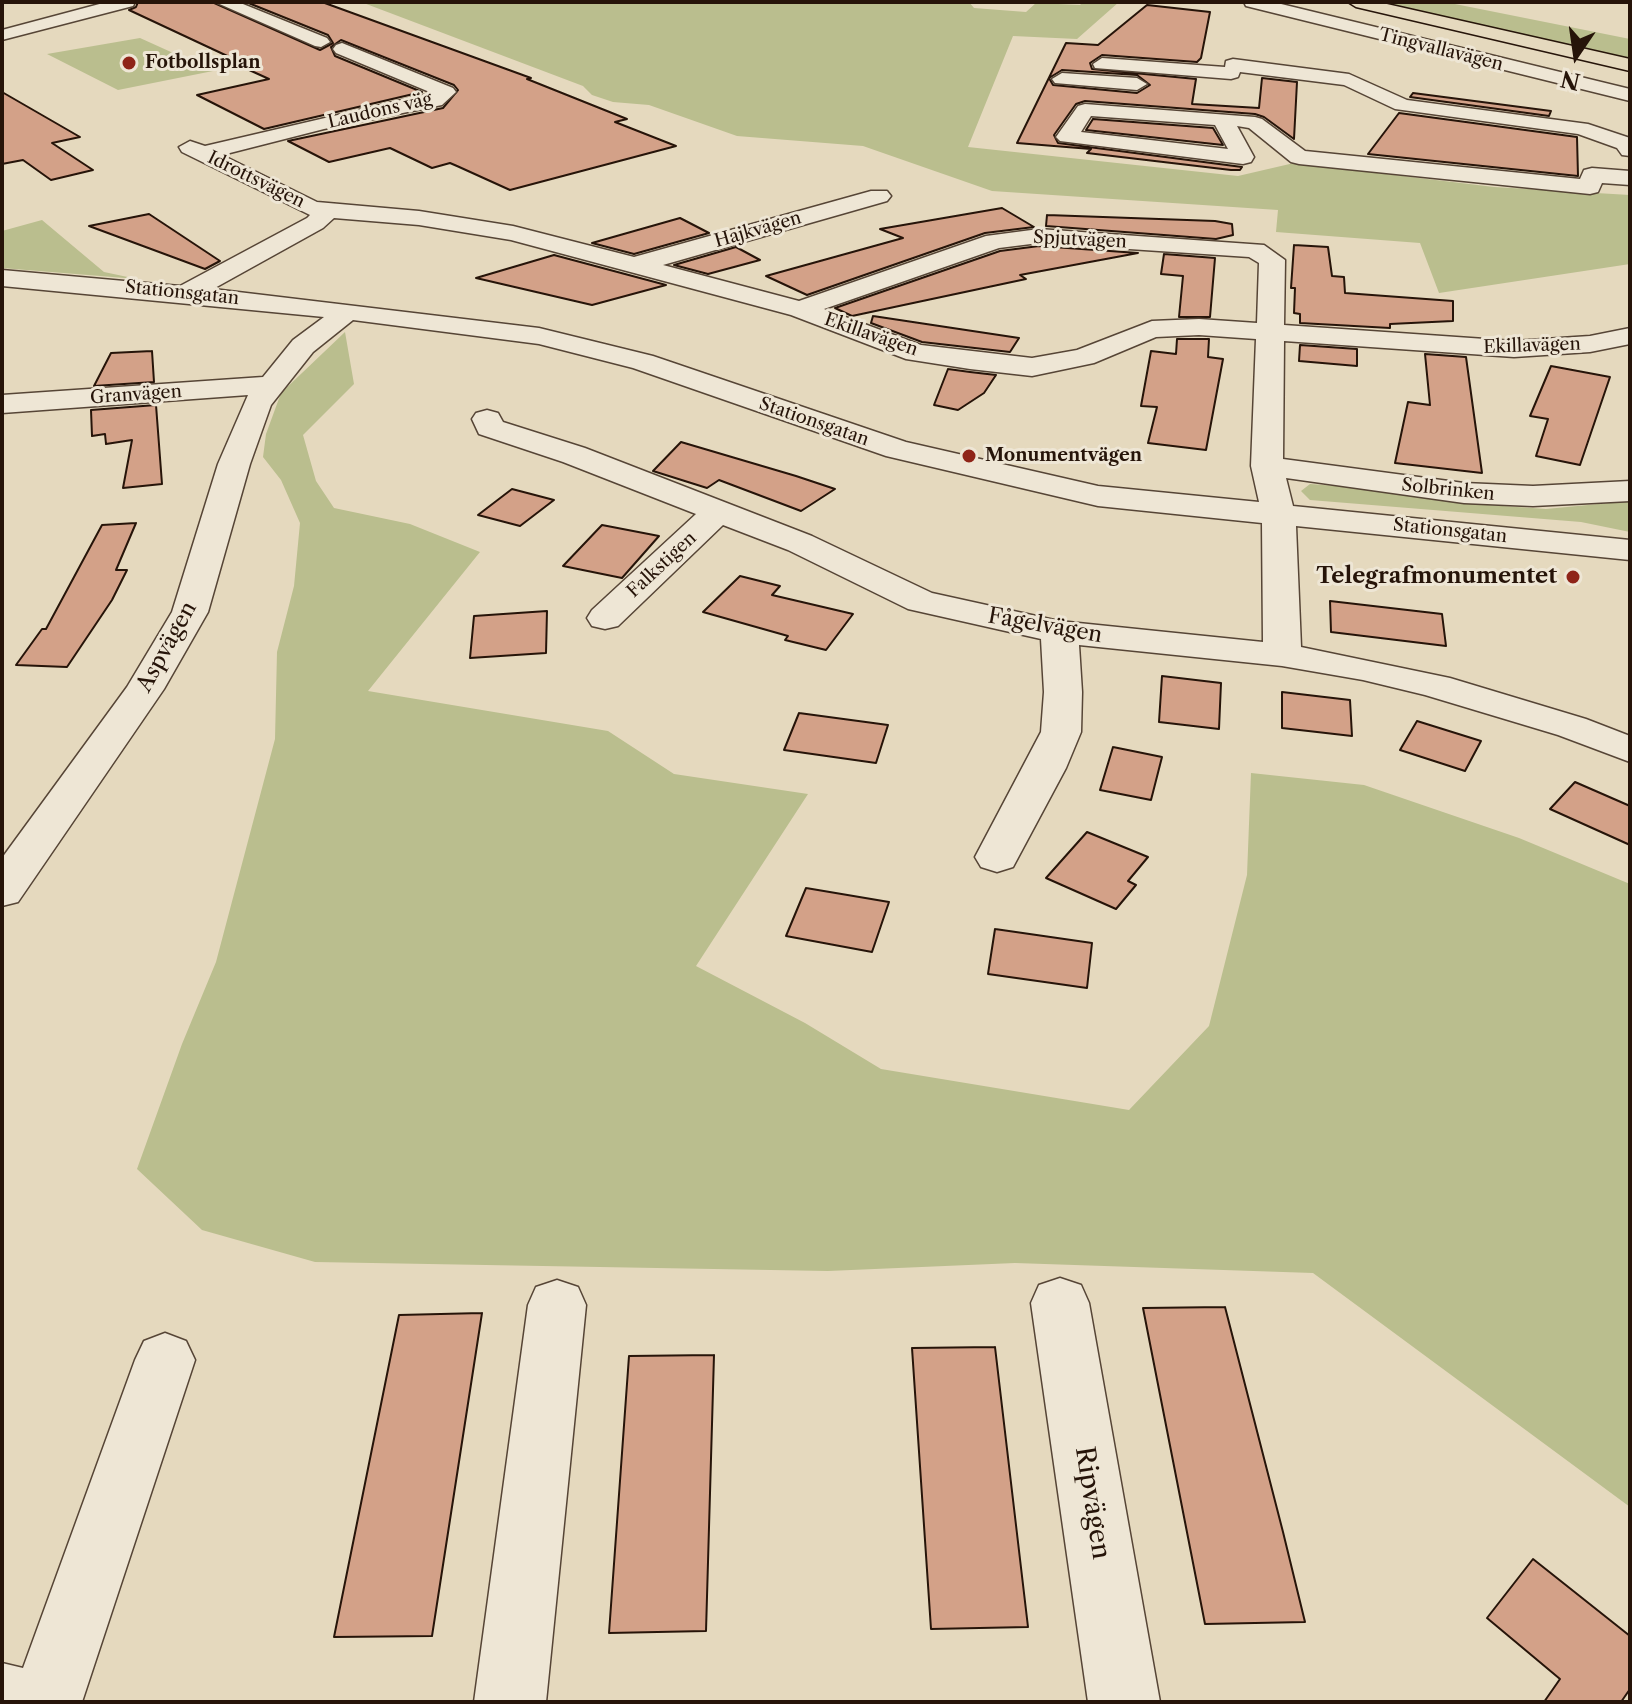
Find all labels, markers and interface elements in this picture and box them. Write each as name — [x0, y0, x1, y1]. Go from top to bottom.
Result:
north arrow — [1536, 16, 1616, 96]
street label: Tingvallavägen — [1377, 24, 1505, 76]
place label: Fotbollsplan — [145, 52, 261, 74]
marker: Fotbollsplan — [120, 54, 138, 72]
text: N — [1558, 65, 1583, 95]
street label: Laudons väg — [326, 88, 434, 134]
street label: Idrottsvägen — [204, 147, 308, 213]
street label: Hajkvägen — [712, 207, 804, 253]
street label: Spjutvägen — [1033, 227, 1127, 253]
street label: Stationsgatan — [124, 276, 240, 310]
street label: Ekillavägen — [821, 309, 921, 361]
street label: Ekillavägen — [1483, 334, 1581, 358]
street label: Granvägen — [89, 381, 183, 409]
street label: Stationsgatan — [756, 393, 872, 451]
place label: Monumentvägen — [985, 445, 1142, 467]
marker: Monumentvägen — [960, 447, 978, 465]
street label: Solbrinken — [1400, 474, 1496, 506]
street label: Stationsgatan — [1392, 514, 1508, 548]
street label: Falkstigen — [623, 528, 701, 602]
place label: Telegrafmonumentet — [1316, 564, 1557, 590]
marker: Telegrafmonumentet — [1564, 568, 1582, 586]
street label: Aspvägen — [131, 597, 203, 697]
street label: Fågelvägen — [986, 603, 1104, 649]
street label: Ripvägen — [1068, 1444, 1116, 1562]

